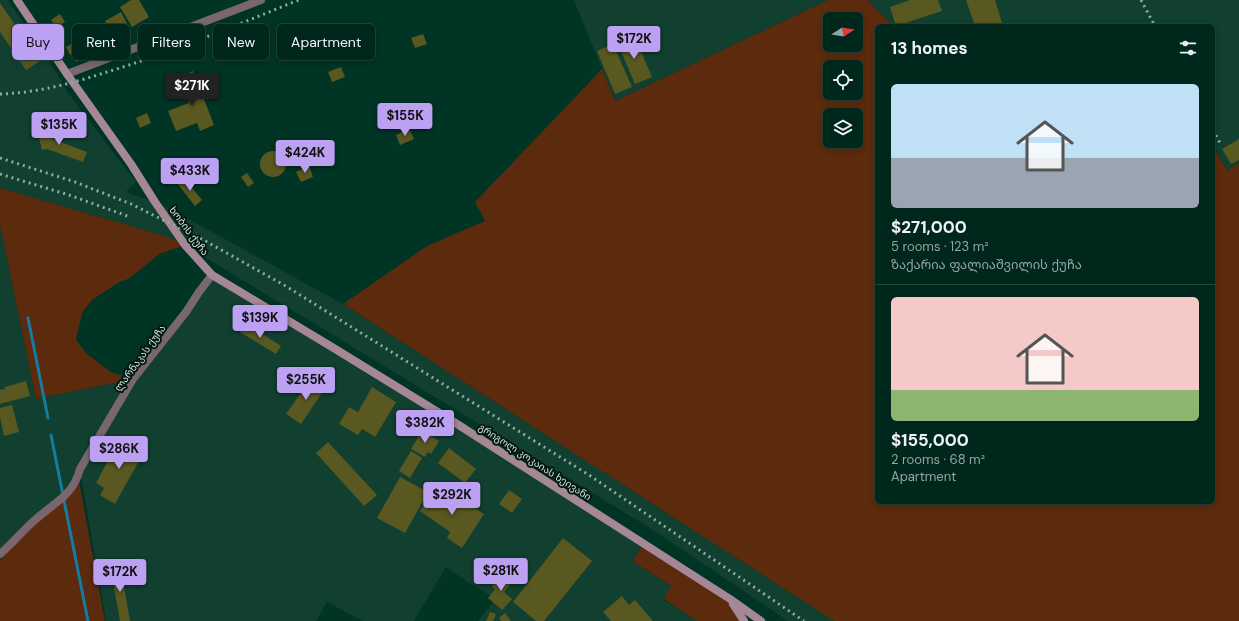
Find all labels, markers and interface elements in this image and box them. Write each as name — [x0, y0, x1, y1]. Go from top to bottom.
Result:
north arrow — [823, 12, 863, 52]
map controls — [823, 12, 863, 148]
chip: Buy — [12, 24, 64, 60]
chip: Rent — [72, 24, 130, 60]
chip: Filters — [138, 24, 205, 60]
chip: New — [213, 24, 269, 60]
chip: Apartment — [277, 24, 375, 60]
pin: $172K — [606, 26, 662, 60]
text: $172K — [616, 30, 652, 47]
text: 13 homes — [891, 37, 968, 59]
icon: filters — [1177, 37, 1199, 59]
button: locate — [823, 60, 863, 100]
pin: $271K — [164, 73, 220, 107]
text: $271K — [174, 77, 210, 94]
pin: $155K — [377, 103, 433, 137]
text: $155K — [386, 107, 424, 124]
button: layers — [823, 108, 863, 148]
icon: home — [1009, 110, 1081, 182]
pin: $135K — [31, 112, 87, 146]
text: $135K — [41, 116, 78, 133]
pin: $424K — [277, 140, 333, 174]
text: $424K — [285, 144, 325, 161]
pin: $433K — [162, 158, 218, 192]
text: $433K — [170, 162, 210, 179]
street label: ხობის ქუჩა — [166, 204, 212, 258]
text: $271,000 — [891, 216, 967, 238]
text: 5 rooms · 123 m² — [891, 238, 989, 255]
text: ზაქარია ფალიაშვილის ქუჩა — [891, 256, 1082, 273]
pin: $139K — [232, 305, 288, 339]
text: $139K — [242, 309, 278, 326]
street label: ლარნაკას ქუჩა — [111, 322, 169, 394]
icon: home — [1009, 323, 1081, 395]
pin: $255K — [278, 367, 334, 401]
text: $255K — [286, 371, 326, 388]
pin: $382K — [397, 410, 453, 444]
text: $382K — [405, 414, 445, 431]
street label: გრიგოლ კოკაიას ხეივანი — [476, 421, 594, 504]
text: $155,000 — [891, 429, 969, 451]
pin: $286K — [91, 436, 147, 470]
text: $286K — [99, 440, 139, 457]
text: 2 rooms · 68 m² — [891, 451, 985, 468]
text: Apartment — [891, 468, 956, 485]
pin: $292K — [424, 482, 480, 516]
text: $292K — [432, 486, 472, 503]
pin: $281K — [473, 558, 529, 592]
pin: $172K — [92, 559, 148, 593]
text: $281K — [483, 562, 519, 579]
text: $172K — [102, 563, 138, 580]

